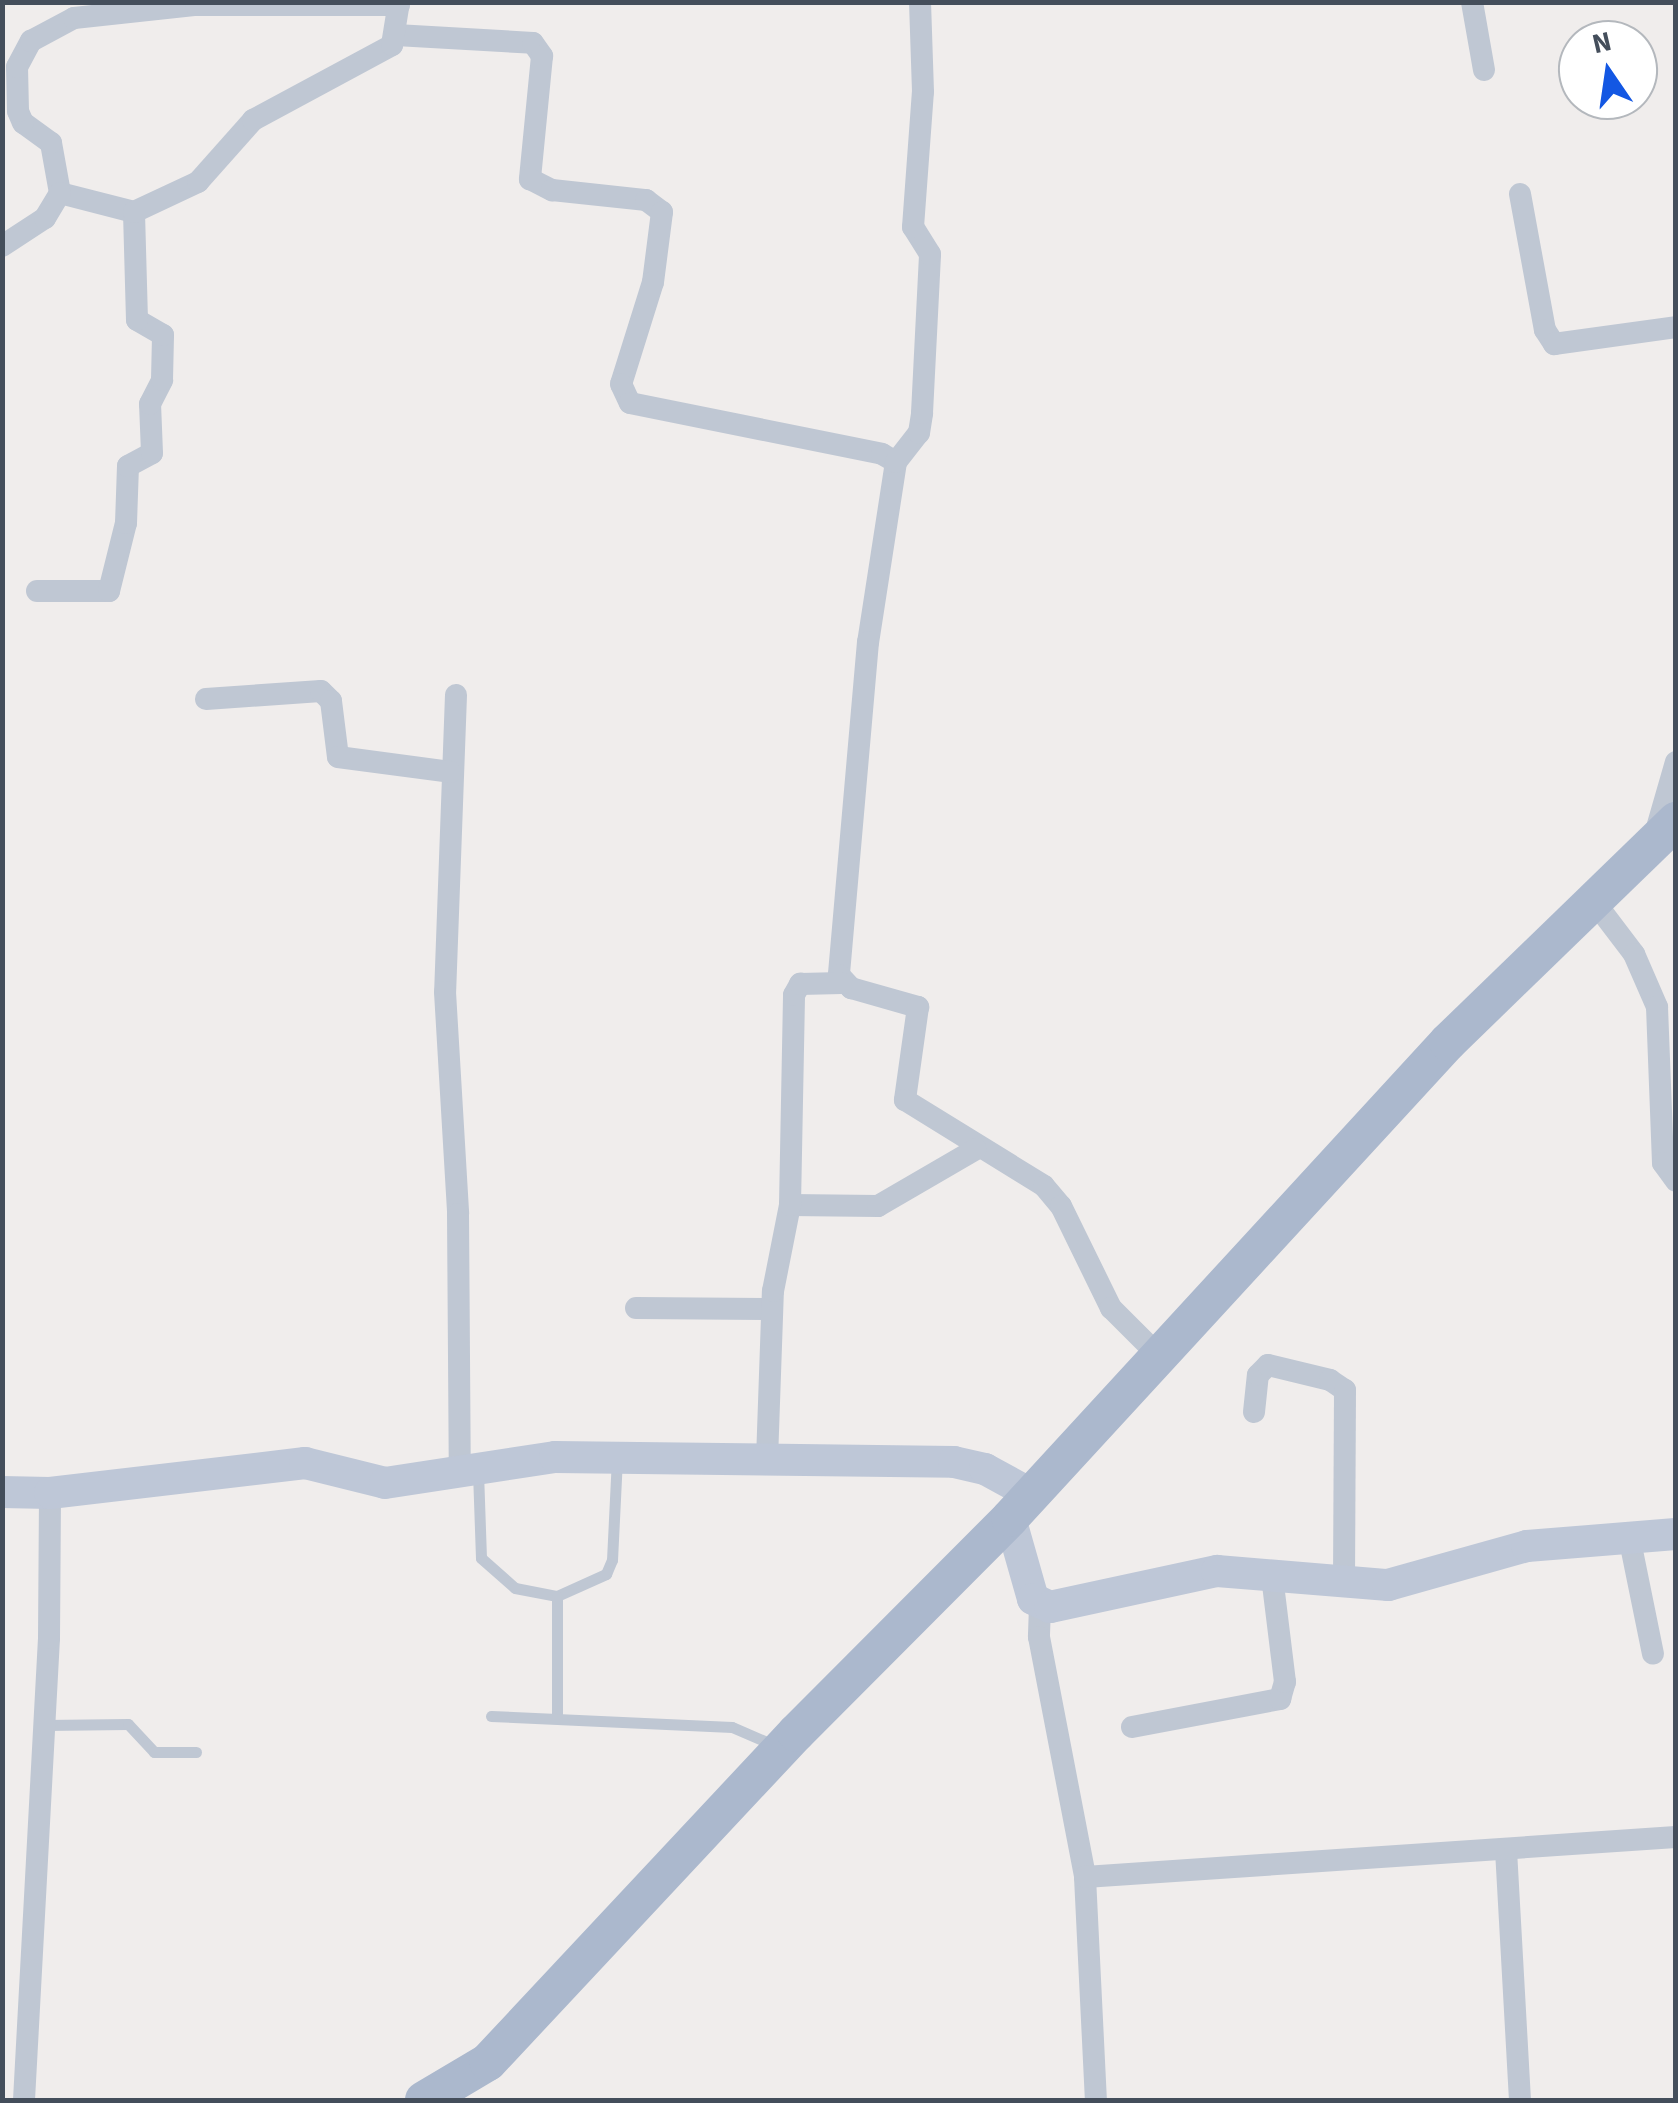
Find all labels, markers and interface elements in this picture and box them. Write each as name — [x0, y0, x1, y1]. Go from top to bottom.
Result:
north arrow — [1558, 20, 1658, 120]
text: N — [1588, 21, 1615, 64]

